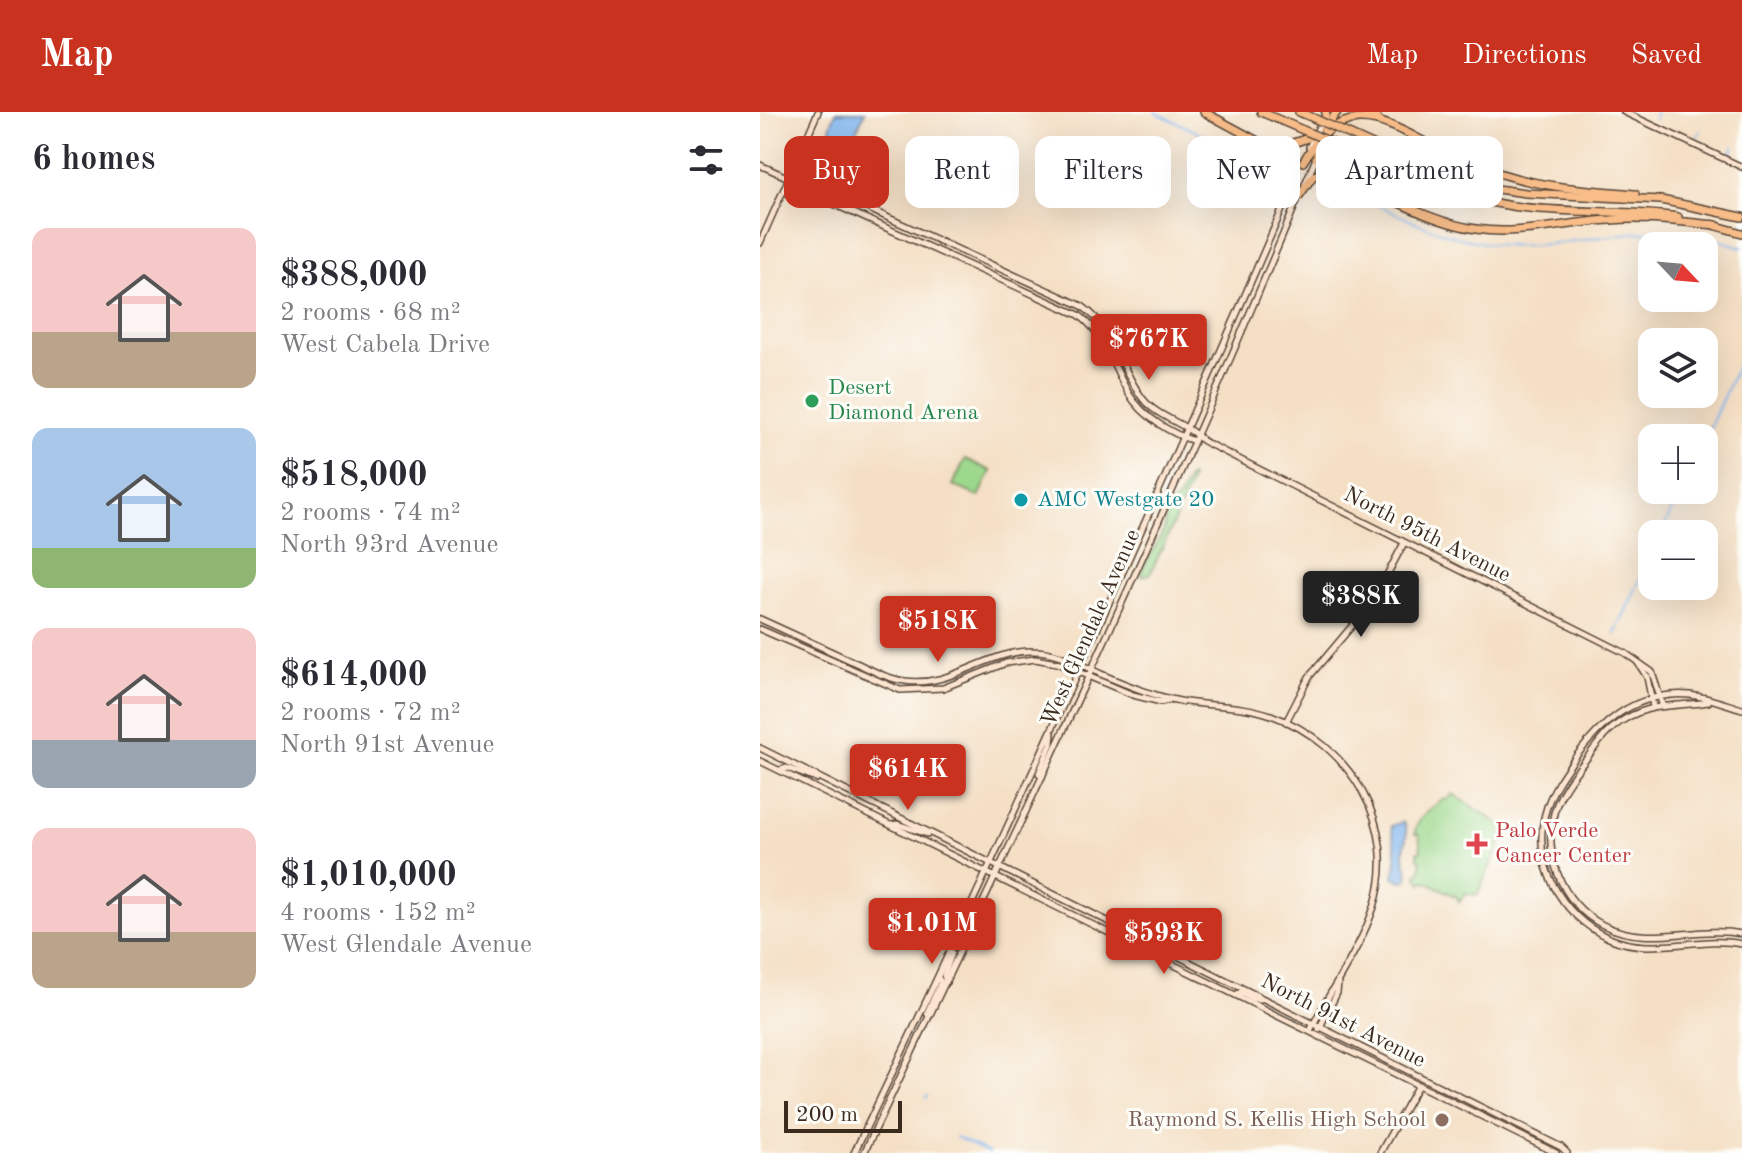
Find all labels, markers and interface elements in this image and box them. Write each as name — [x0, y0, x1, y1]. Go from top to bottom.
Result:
text: Map — [40, 37, 114, 75]
text: Map — [1366, 42, 1418, 70]
text: Directions — [1462, 42, 1587, 70]
text: Saved — [1631, 42, 1702, 70]
chip: Buy — [784, 136, 889, 208]
chip: Rent — [905, 136, 1019, 208]
chip: Filters — [1035, 136, 1171, 208]
chip: New — [1187, 136, 1300, 208]
chip: Apartment — [1316, 136, 1503, 208]
icon: filters — [684, 138, 728, 182]
text: 6 homes — [32, 143, 155, 177]
north arrow — [1638, 232, 1718, 312]
map controls — [1638, 232, 1718, 600]
text: $388,000 — [280, 259, 428, 293]
icon: home — [96, 260, 192, 356]
text: 2 rooms · 68 m² — [280, 300, 461, 326]
pin: $767K — [1093, 314, 1205, 382]
text: $767K — [1109, 327, 1189, 353]
button: layers — [1638, 328, 1718, 408]
text: West Cabela Drive — [280, 332, 490, 358]
place label: Desert Diamond Arena — [828, 377, 979, 424]
marker: Desert Diamond Arena — [803, 392, 821, 410]
button: + — [1638, 424, 1718, 504]
text: $518,000 — [280, 459, 428, 493]
icon: home — [96, 460, 192, 556]
street label: North 95th Avenue — [1340, 483, 1514, 587]
place label: AMC Westgate 20 — [1037, 489, 1214, 511]
marker: AMC Westgate 20 — [1012, 491, 1030, 509]
text: 2 rooms · 74 m² — [280, 500, 461, 526]
button: − — [1638, 520, 1718, 600]
street label: West Glendale Avenue — [1038, 526, 1144, 730]
text: North 93rd Avenue — [280, 532, 498, 558]
pin: $388K — [1305, 571, 1417, 639]
text: $388K — [1321, 584, 1401, 610]
pin: $518K — [882, 596, 994, 664]
text: $518K — [898, 609, 978, 635]
text: $614,000 — [280, 659, 428, 693]
icon: home — [96, 660, 192, 756]
text: 2 rooms · 72 m² — [280, 700, 461, 726]
text: North 91st Avenue — [280, 732, 495, 758]
pin: $614K — [852, 744, 964, 812]
text: $614K — [868, 757, 948, 783]
place label: Palo Verde Cancer Center — [1495, 820, 1631, 867]
marker: Palo Verde Cancer Center — [1466, 833, 1488, 855]
text: $1,010,000 — [280, 859, 457, 893]
icon: home — [96, 860, 192, 956]
pin: $1.01M — [867, 898, 997, 966]
text: 4 rooms · 152 m² — [280, 900, 476, 926]
pin: $593K — [1108, 908, 1220, 976]
text: $1.01M — [887, 911, 977, 937]
text: $593K — [1124, 921, 1204, 947]
text: West Glendale Avenue — [280, 932, 532, 958]
street label: North 91st Avenue — [1257, 970, 1429, 1072]
scale bar — [784, 1097, 902, 1133]
text: 200 m — [796, 1104, 858, 1126]
place label: Raymond S. Kellis High School — [1128, 1109, 1426, 1131]
marker: Raymond S. Kellis High School — [1433, 1111, 1451, 1129]

